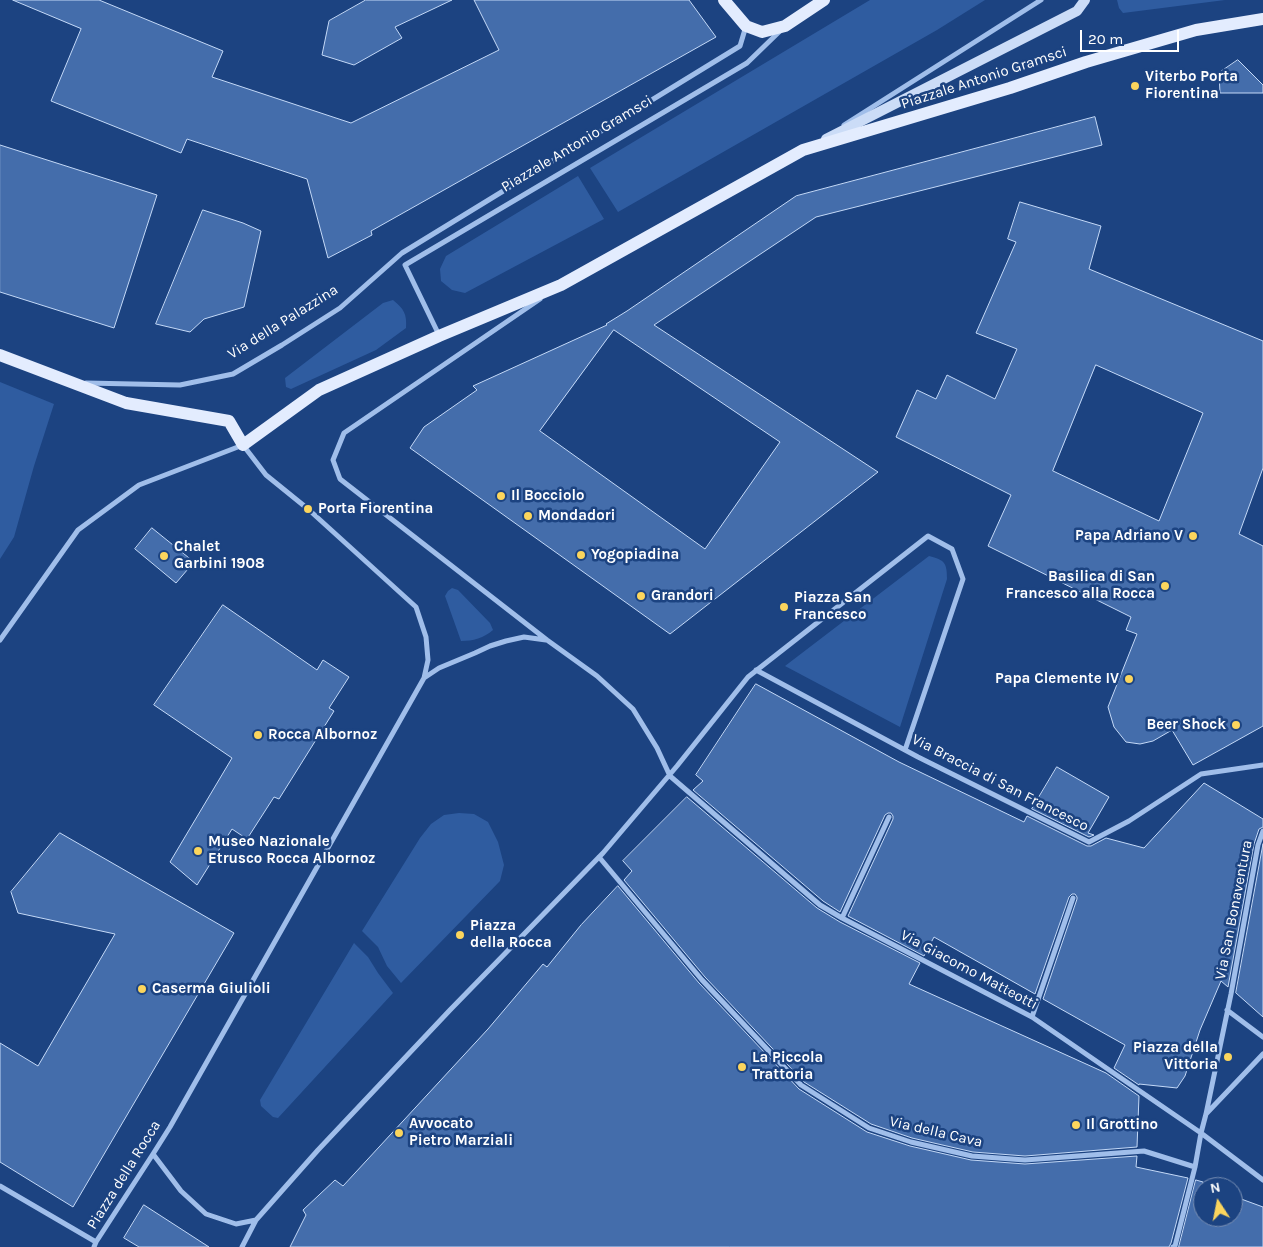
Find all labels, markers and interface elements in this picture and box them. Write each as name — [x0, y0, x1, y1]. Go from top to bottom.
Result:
scale bar — [1083, 20, 1182, 52]
text: 20 m — [1088, 30, 1123, 48]
street label: Piazzale Antonio Gramsci — [899, 43, 1069, 113]
place label: Viterbo Porta Fiorentina — [1145, 68, 1238, 103]
marker: Viterbo Porta Fiorentina — [1129, 80, 1141, 92]
street label: Piazzale Antonio Gramsci — [498, 92, 656, 196]
street label: Via della Palazzina — [225, 281, 341, 363]
place label: Il Bocciolo — [511, 487, 584, 505]
marker: Il Bocciolo — [495, 490, 507, 502]
place label: Porta Fiorentina — [318, 500, 433, 518]
marker: Porta Fiorentina — [302, 503, 314, 515]
place label: Mondadori — [538, 507, 615, 525]
marker: Mondadori — [522, 510, 534, 522]
place label: Papa Adriano V — [1075, 527, 1183, 545]
marker: Papa Adriano V — [1187, 530, 1199, 542]
place label: Chalet Garbini 1908 — [174, 538, 265, 573]
place label: Yogopiadina — [591, 546, 679, 564]
marker: Yogopiadina — [575, 549, 587, 561]
marker: Chalet Garbini 1908 — [158, 550, 170, 562]
place label: Basilica di San Francesco alla Rocca — [1005, 568, 1155, 603]
marker: Basilica di San Francesco alla Rocca — [1159, 580, 1171, 592]
place label: Grandori — [651, 587, 714, 605]
place label: Piazza San Francesco — [794, 589, 872, 624]
marker: Grandori — [635, 590, 647, 602]
marker: Piazza San Francesco — [778, 601, 790, 613]
place label: Papa Clemente IV — [995, 670, 1119, 688]
marker: Papa Clemente IV — [1123, 673, 1135, 685]
place label: Beer Shock — [1146, 716, 1226, 734]
marker: Beer Shock — [1230, 719, 1242, 731]
place label: Rocca Albornoz — [268, 726, 377, 744]
marker: Rocca Albornoz — [252, 729, 264, 741]
street label: Via Braccia di San Francesco — [908, 730, 1092, 836]
place label: Museo Nazionale Etrusco Rocca Albornoz — [208, 833, 376, 868]
street label: Via San Bonaventura — [1212, 838, 1256, 982]
marker: Museo Nazionale Etrusco Rocca Albornoz — [192, 845, 204, 857]
place label: Piazza della Rocca — [470, 917, 552, 952]
street label: Via Giacomo Matteotti — [897, 926, 1041, 1014]
marker: Piazza della Rocca — [454, 929, 466, 941]
place label: Caserma Giulioli — [152, 980, 271, 998]
marker: Caserma Giulioli — [136, 983, 148, 995]
place label: Piazza della Vittoria — [1133, 1039, 1218, 1074]
place label: La Piccola Trattoria — [752, 1049, 823, 1084]
marker: Piazza della Vittoria — [1222, 1051, 1234, 1063]
marker: La Piccola Trattoria — [736, 1061, 748, 1073]
street label: Via della Cava — [888, 1113, 984, 1151]
place label: Avvocato Pietro Marziali — [409, 1115, 513, 1150]
place label: Il Grottino — [1086, 1116, 1158, 1134]
street label: Piazza della Rocca — [83, 1117, 165, 1233]
marker: Il Grottino — [1070, 1119, 1082, 1131]
marker: Avvocato Pietro Marziali — [393, 1127, 405, 1139]
north arrow — [1193, 1177, 1243, 1227]
text: N — [1209, 1178, 1222, 1197]

